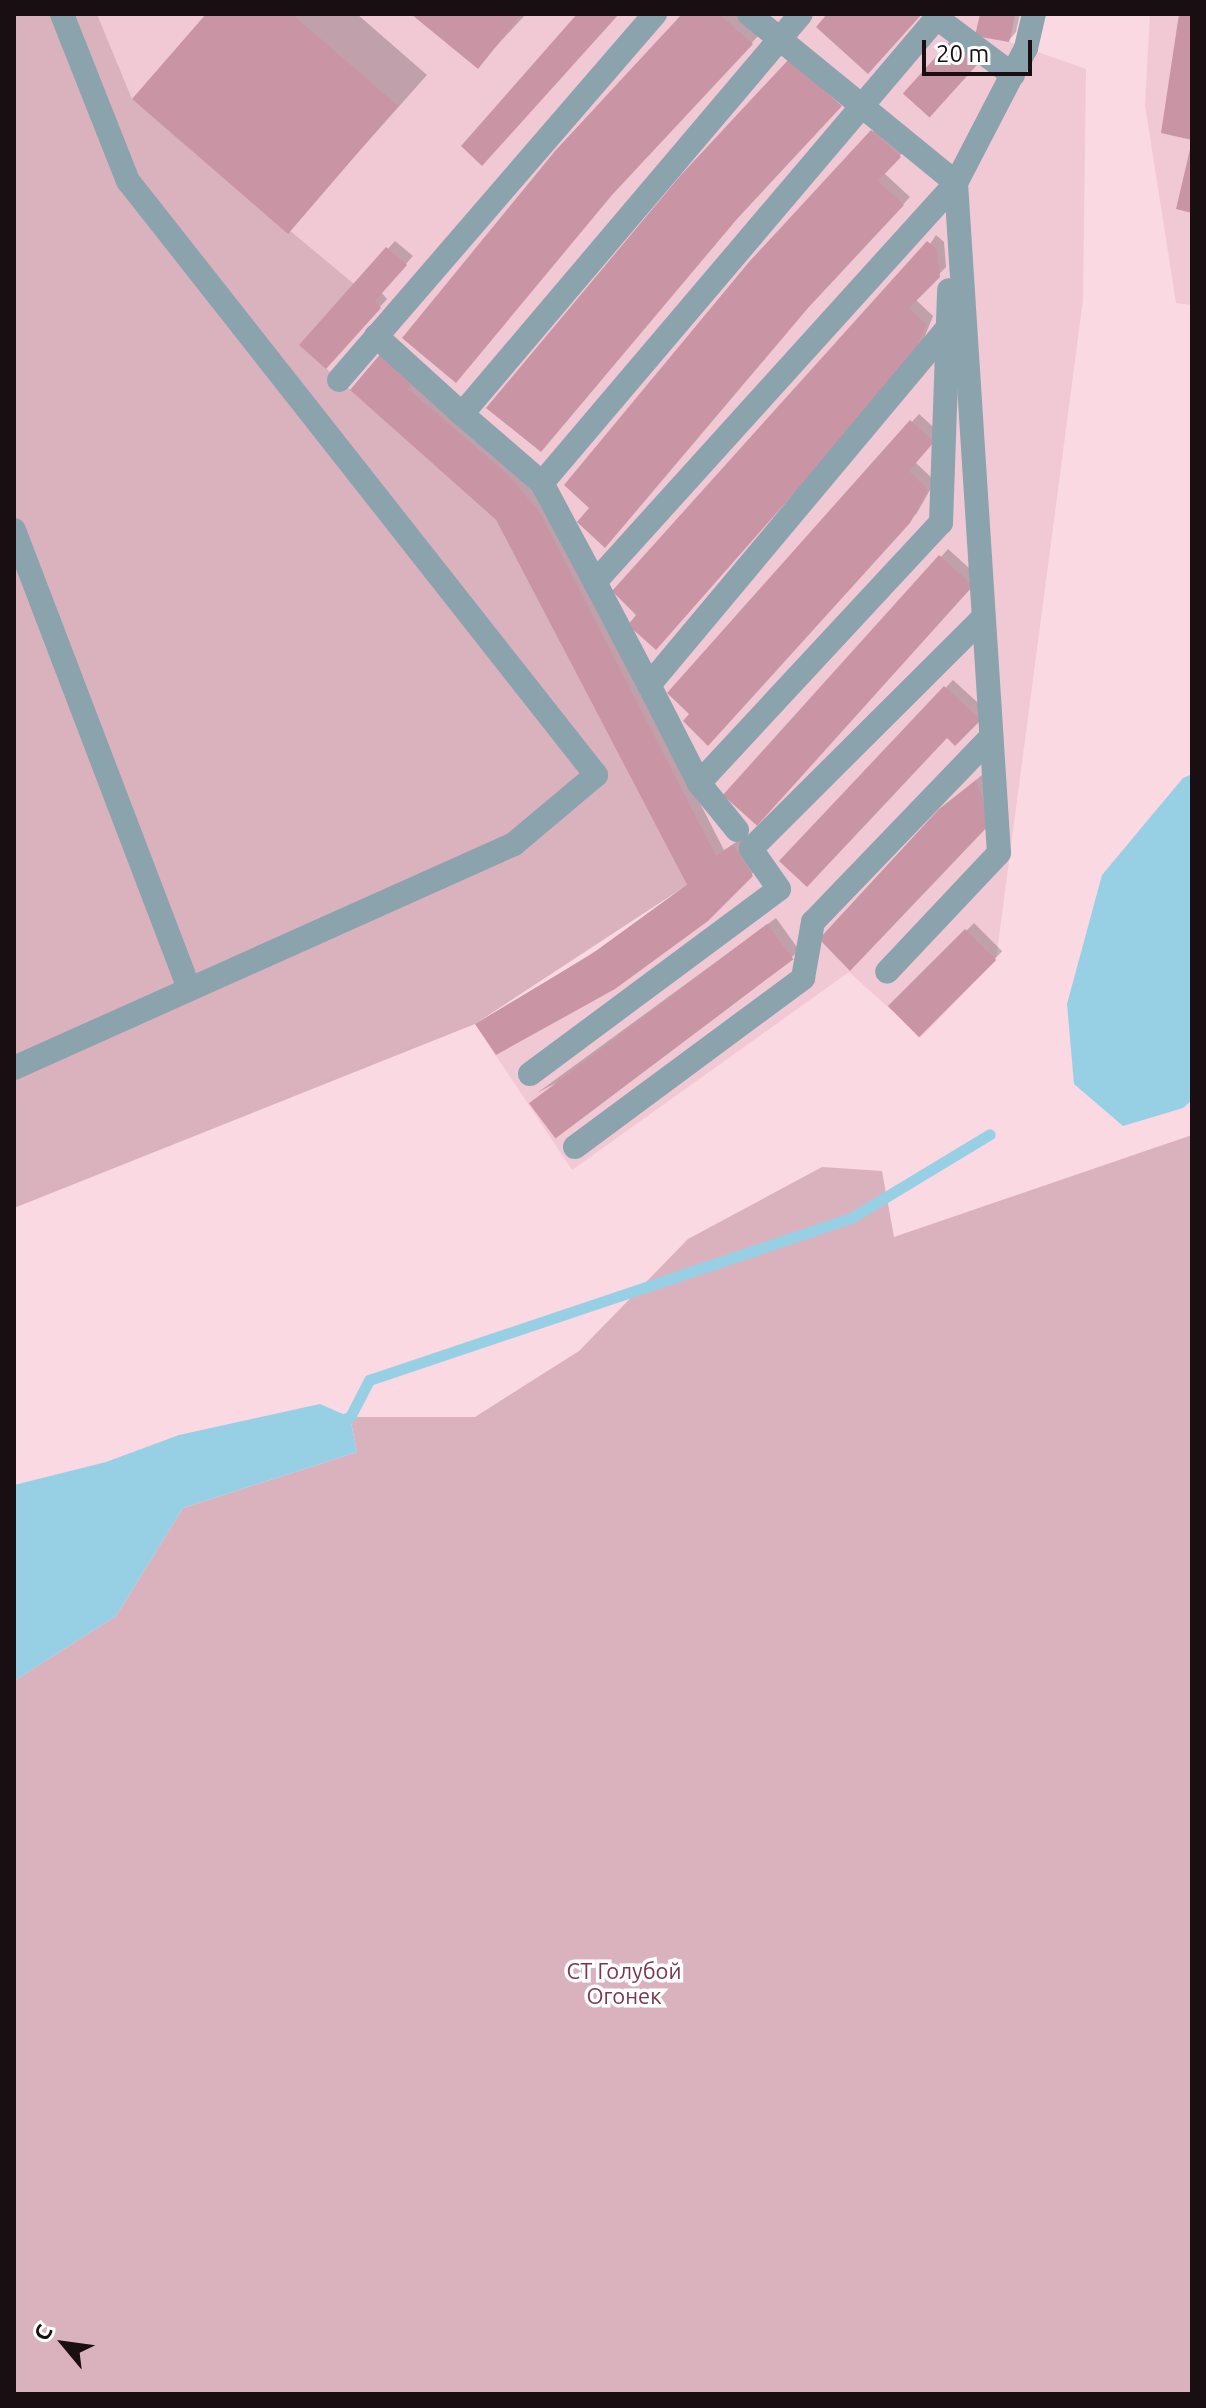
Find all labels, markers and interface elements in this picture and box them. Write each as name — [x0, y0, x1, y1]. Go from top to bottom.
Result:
scale bar — [926, 24, 1036, 74]
text: 20 m — [936, 40, 989, 67]
park label: СТ Голубой Огонек — [567, 1957, 681, 2008]
north arrow — [24, 2304, 104, 2384]
text: С — [28, 2320, 57, 2344]

